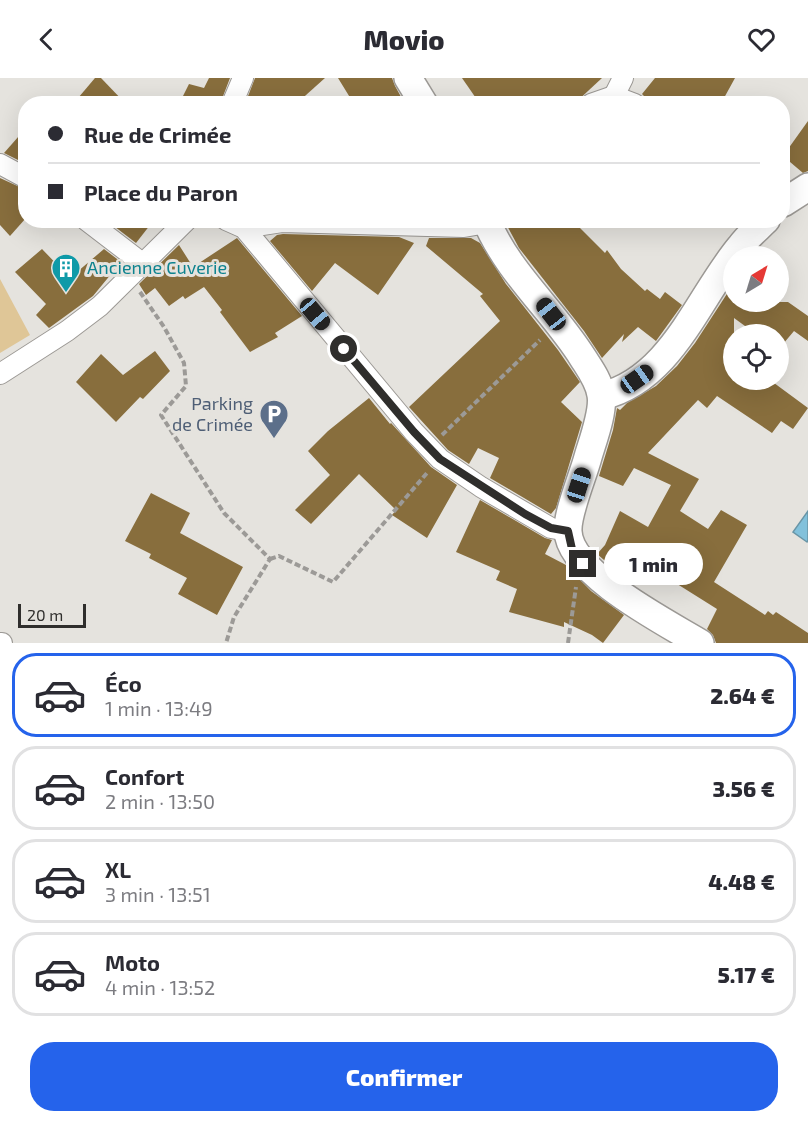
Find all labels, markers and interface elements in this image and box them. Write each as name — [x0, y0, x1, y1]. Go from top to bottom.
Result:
icon: back — [30, 23, 63, 56]
text: Movio — [363, 23, 445, 55]
icon: heart — [745, 23, 778, 56]
text: Rue de Crimée — [84, 121, 231, 147]
text: Place du Paron — [84, 179, 238, 205]
north arrow — [723, 246, 789, 312]
map controls — [723, 246, 789, 390]
building icon: Ancienne Cuverie — [50, 252, 82, 294]
place label: Ancienne Cuverie — [87, 256, 227, 278]
car — [297, 294, 333, 334]
car — [533, 294, 569, 334]
button: locate — [723, 324, 789, 390]
route start — [330, 335, 357, 362]
car — [617, 361, 657, 397]
place label: Parking de Crimée — [172, 392, 253, 435]
parking icon: Parking de Crimée — [258, 398, 290, 440]
car — [565, 465, 593, 505]
callout: 1 min — [604, 543, 703, 585]
route end — [569, 550, 596, 577]
text: 1 min — [629, 552, 678, 576]
scale bar — [18, 601, 86, 628]
text: 20 m — [27, 605, 63, 624]
icon: car — [33, 668, 87, 722]
text: Éco — [105, 670, 142, 696]
text: 2.64 € — [710, 682, 775, 708]
text: 1 min · 13:49 — [105, 696, 213, 720]
icon: car — [33, 761, 87, 815]
text: Confort — [105, 763, 184, 789]
text: 3.56 € — [712, 775, 775, 801]
text: 2 min · 13:50 — [105, 789, 215, 813]
icon: car — [33, 854, 87, 908]
text: XL — [105, 856, 131, 882]
text: 4.48 € — [708, 868, 775, 894]
text: 3 min · 13:51 — [105, 882, 211, 906]
icon: car — [33, 947, 87, 1001]
text: Moto — [105, 949, 160, 975]
text: 5.17 € — [718, 961, 775, 987]
text: 4 min · 13:52 — [105, 975, 215, 999]
button: Confirmer — [30, 1042, 778, 1111]

